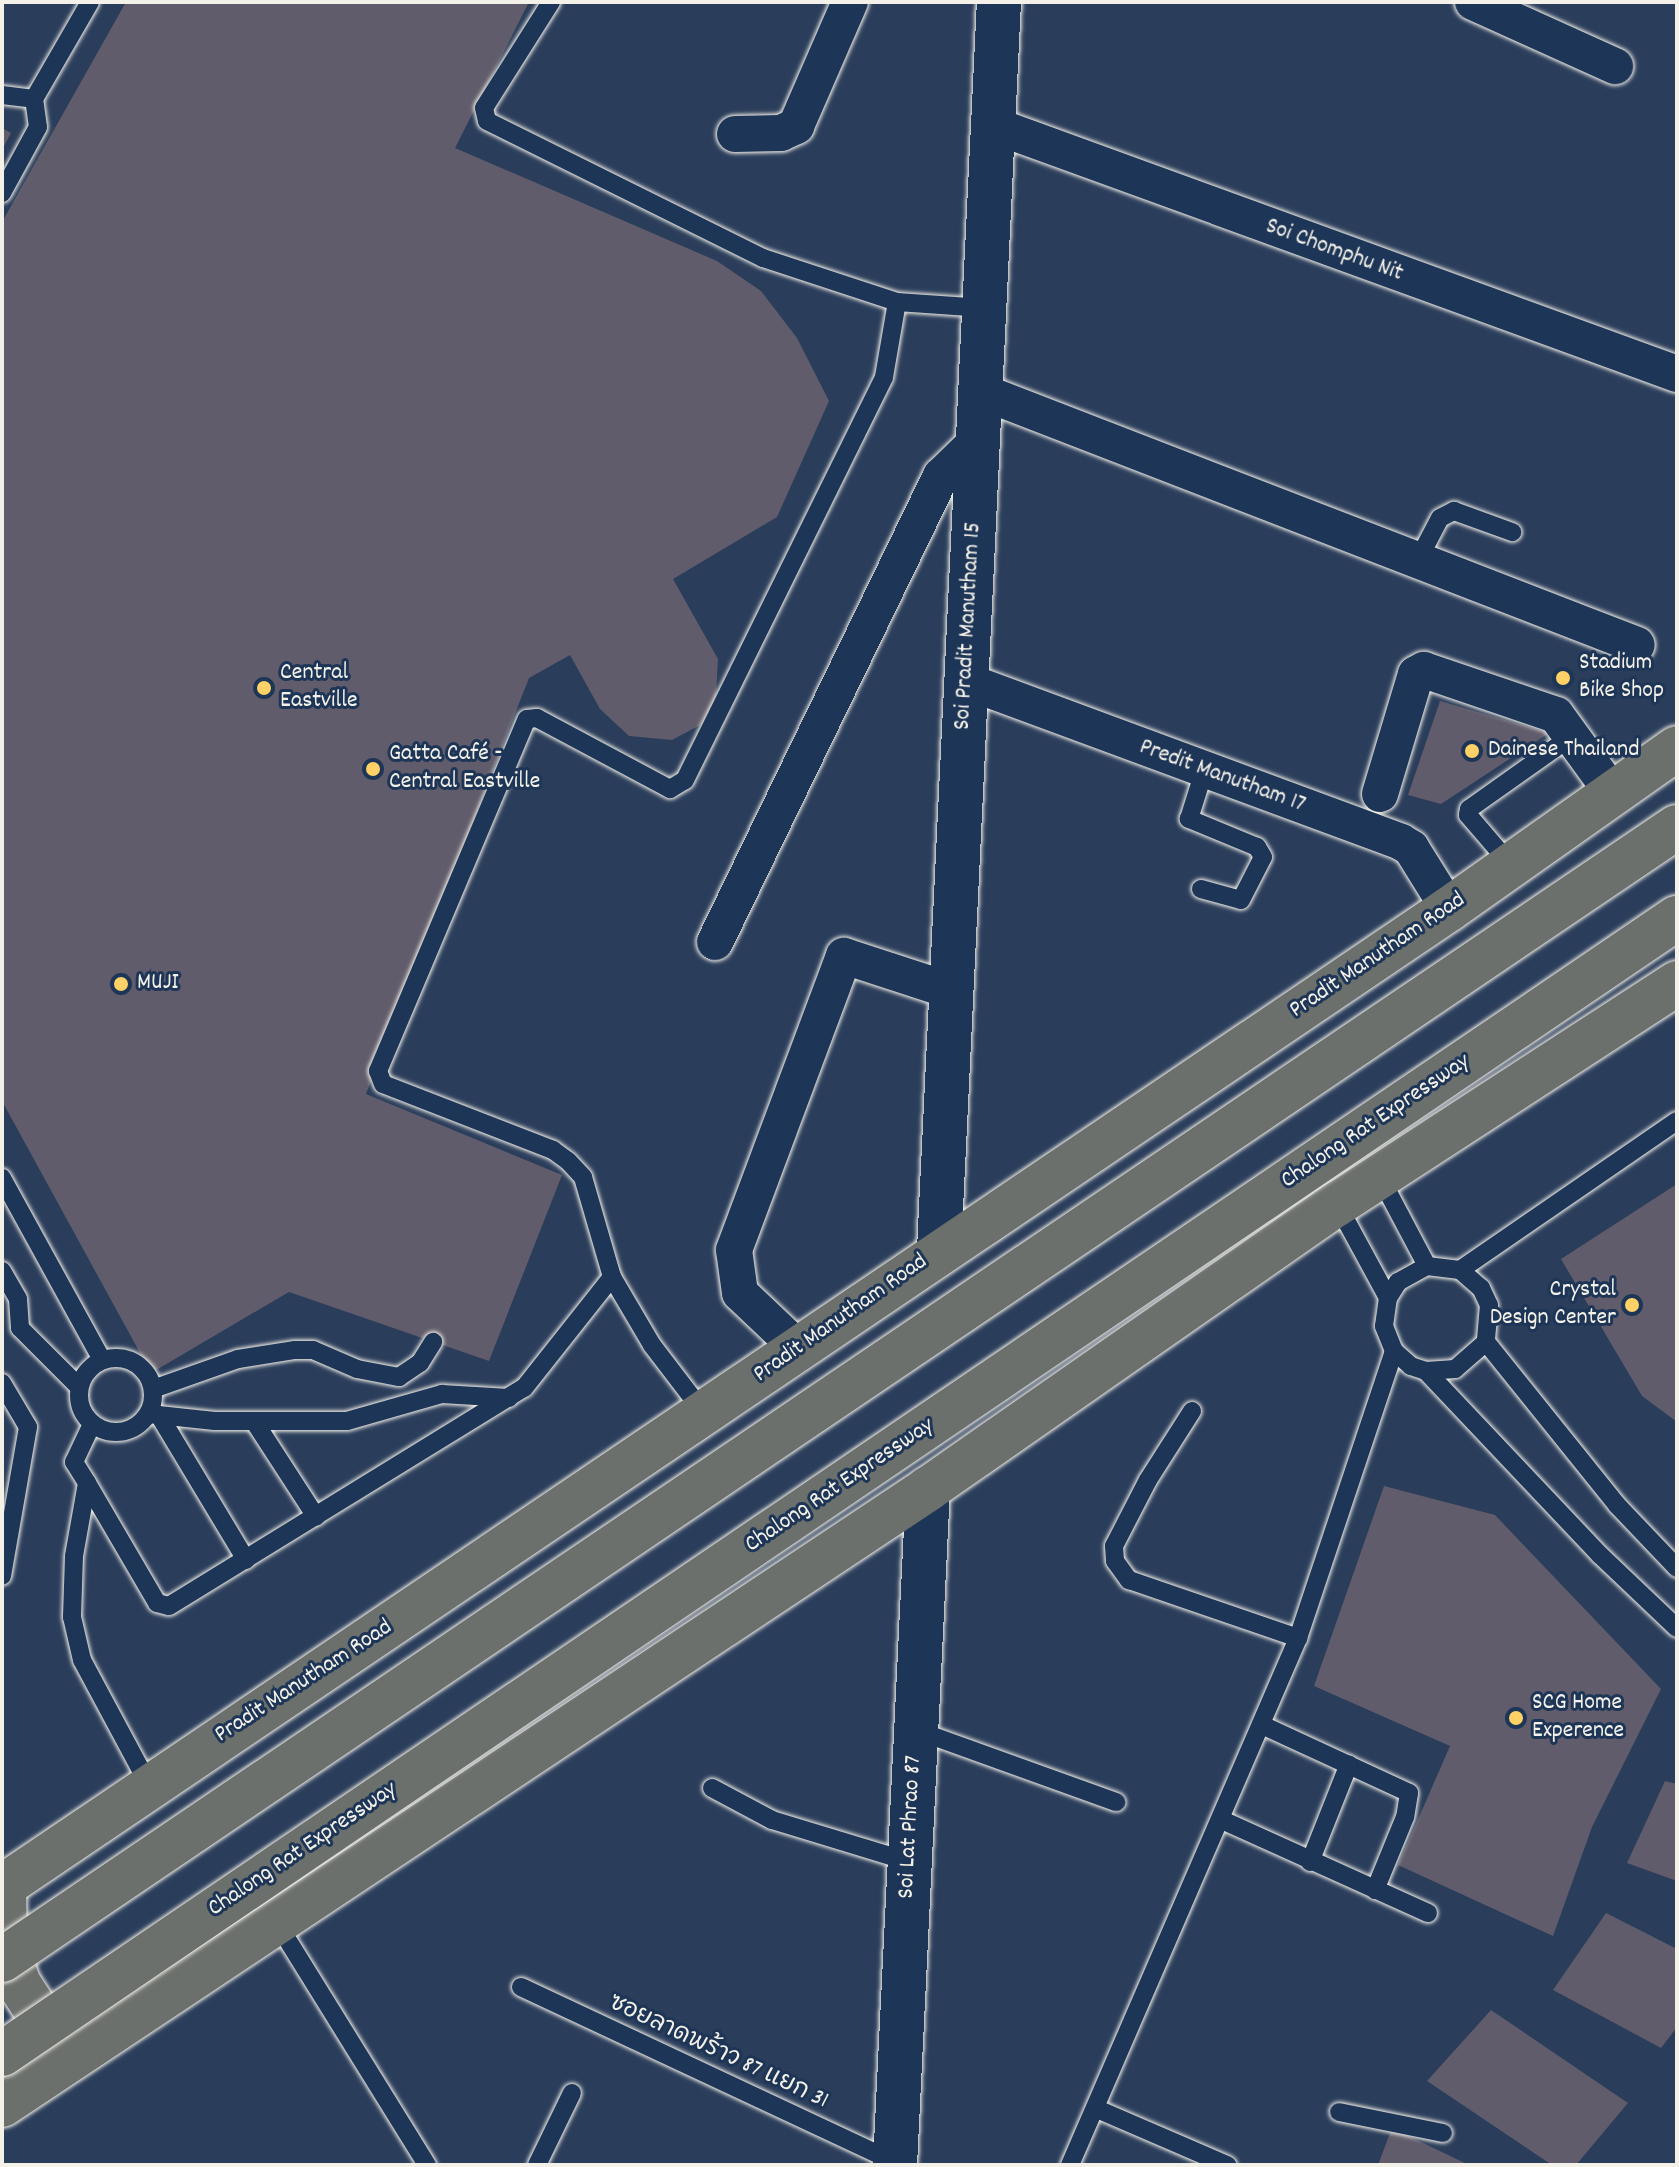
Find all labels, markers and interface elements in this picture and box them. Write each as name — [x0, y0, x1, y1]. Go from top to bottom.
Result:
street label: Soi Chomphu Nit — [1261, 213, 1407, 289]
street label: Soi Pradit Manutham 15 — [949, 521, 989, 731]
place label: Stadium Bike Shop — [1579, 650, 1664, 706]
place label: Central Eastville — [280, 660, 357, 716]
marker: Stadium Bike Shop — [1554, 669, 1572, 687]
marker: Central Eastville — [255, 679, 273, 697]
street label: Predit Manutham 17 — [1135, 734, 1309, 820]
place label: Dainese Thailand — [1488, 737, 1639, 765]
place label: Gatta Café - Central Eastville — [389, 741, 540, 797]
marker: Dainese Thailand — [1463, 742, 1481, 760]
marker: Gatta Café - Central Eastville — [364, 760, 382, 778]
street label: Pradit Manutham Road — [1285, 887, 1471, 1025]
place label: MUJI — [137, 970, 179, 998]
marker: MUJI — [112, 975, 130, 993]
street label: Chalong Rat Expressway — [1276, 1048, 1476, 1196]
street label: Pradit Manutham Road — [748, 1248, 934, 1390]
place label: Crystal Design Center — [1490, 1277, 1616, 1333]
marker: Crystal Design Center — [1623, 1296, 1641, 1314]
street label: Chalong Rat Expressway — [740, 1412, 940, 1560]
street label: Pradit Manutham Road — [210, 1614, 398, 1750]
place label: SCG Home Experence — [1532, 1690, 1624, 1746]
marker: SCG Home Experence — [1507, 1709, 1525, 1727]
street label: Soi Lat Phrao 87 — [893, 1755, 929, 1899]
street label: Chalong Rat Expressway — [203, 1776, 403, 1924]
street label: ซอยลาดพร้าว 87 แยก 31 — [604, 1989, 832, 2117]

